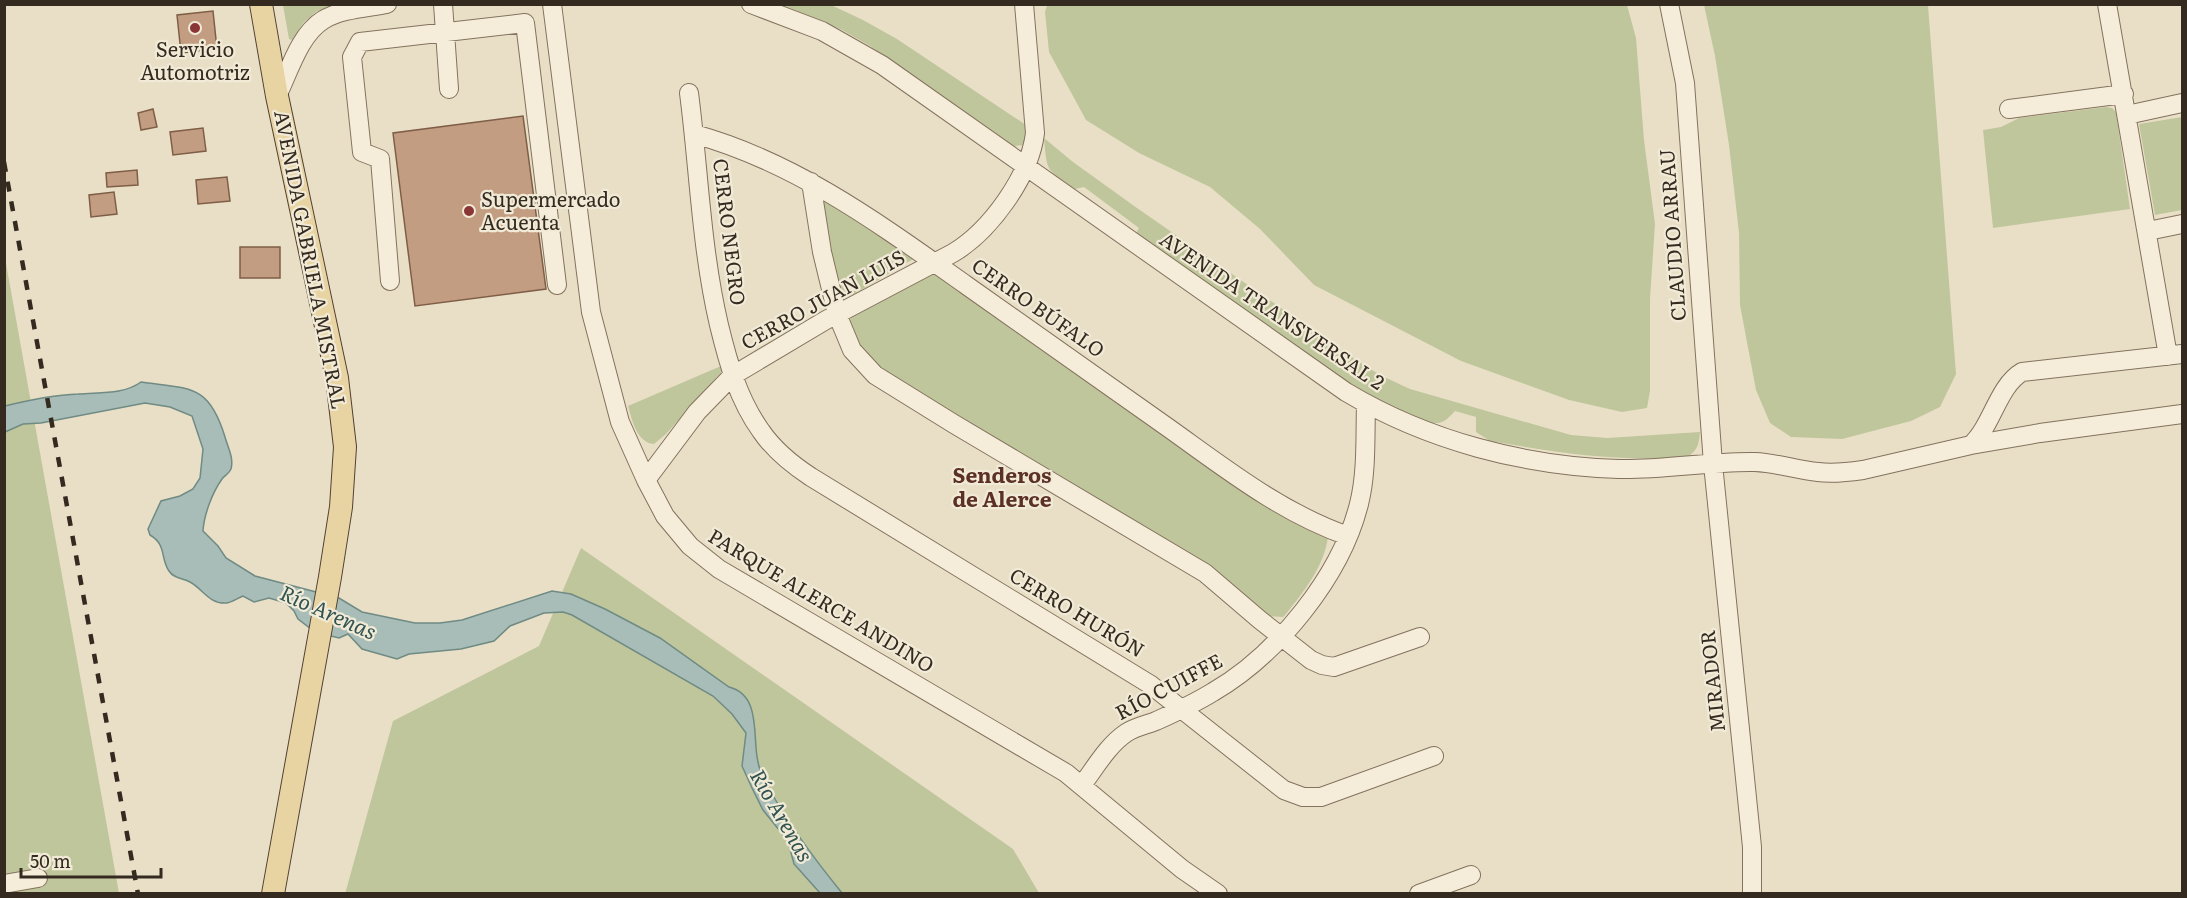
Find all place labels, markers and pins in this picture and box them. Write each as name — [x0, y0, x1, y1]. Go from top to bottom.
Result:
marker: Servicio Automotriz — [188, 21, 202, 35]
place label: Servicio Automotriz — [140, 33, 250, 86]
place label: Supermercado Acuenta — [481, 183, 621, 236]
marker: Supermercado Acuenta — [462, 204, 476, 218]

